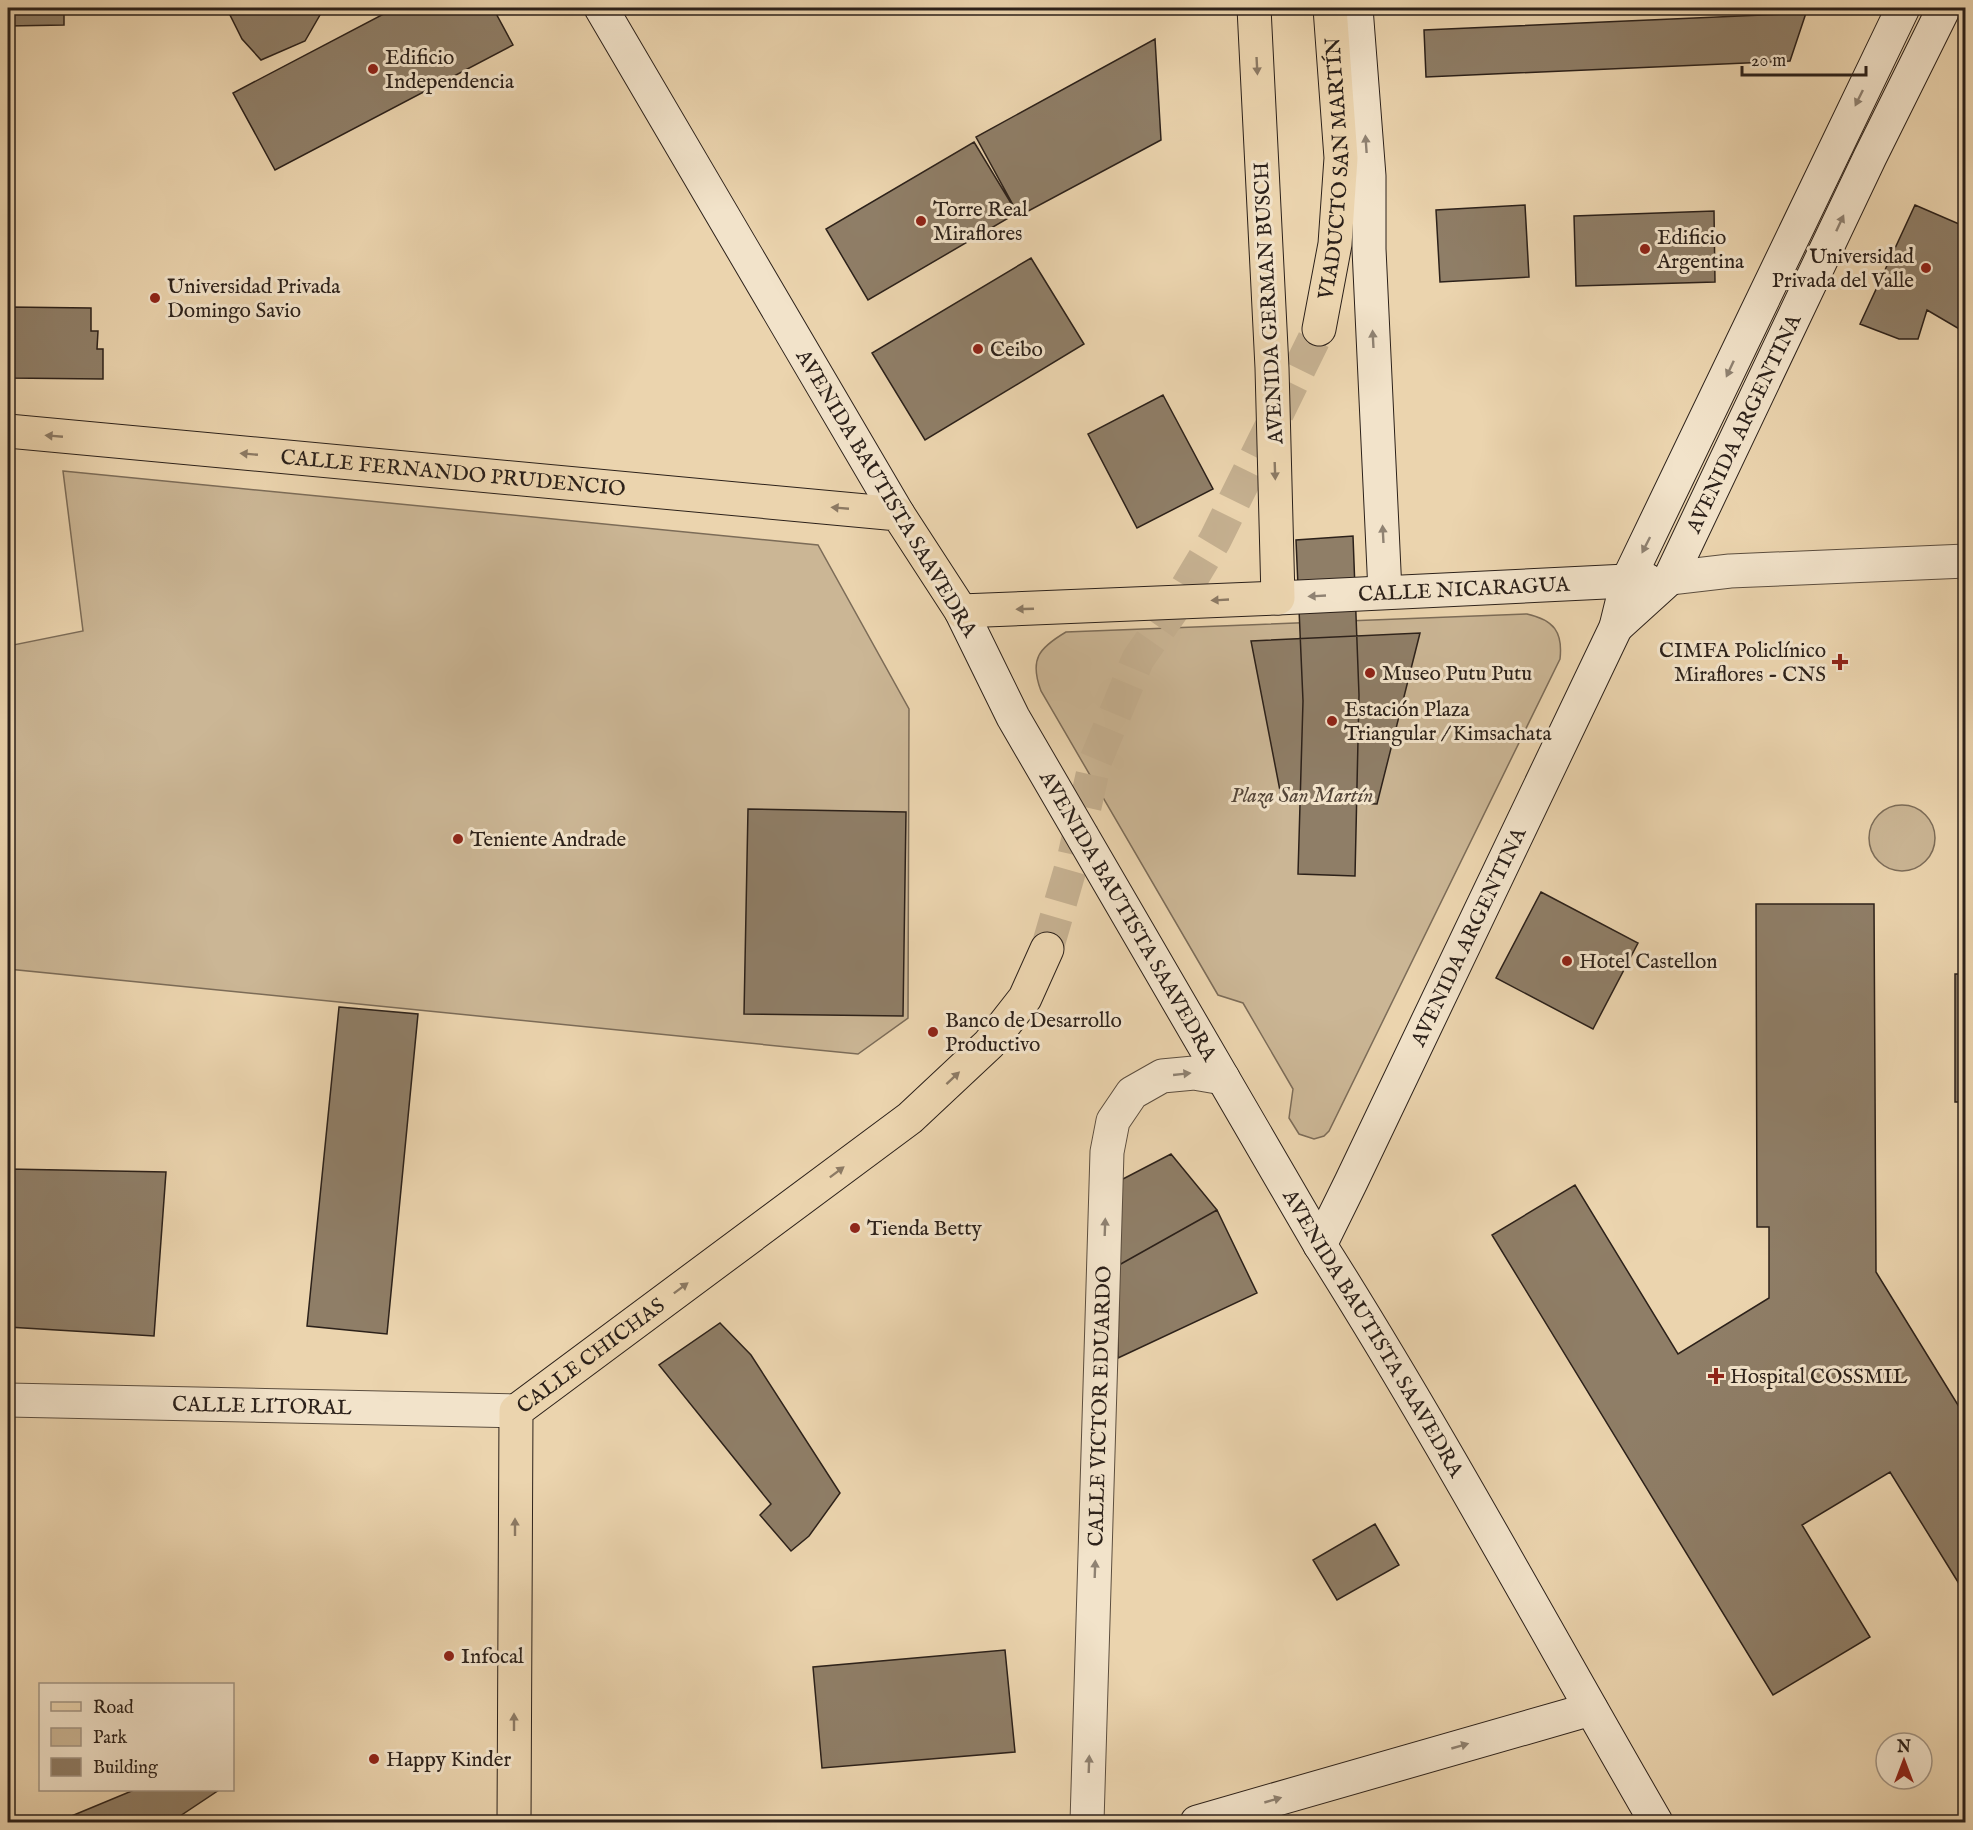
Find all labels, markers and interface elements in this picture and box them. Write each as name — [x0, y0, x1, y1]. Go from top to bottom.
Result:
street label: VIADUCTO SAN MARTÍN — [1313, 36, 1356, 303]
scale bar — [1742, 39, 1866, 77]
place label: Edificio Independencia — [385, 45, 515, 96]
text: 20 m — [1751, 50, 1786, 73]
one-way arrow — [1252, 56, 1261, 75]
marker: Edificio Independencia — [366, 62, 380, 76]
one-way arrow — [1854, 90, 1864, 107]
one-way arrow — [1362, 135, 1371, 154]
street label: AVENIDA GERMAN BUSCH — [1249, 161, 1290, 446]
place label: Torre Real Miraflores — [933, 197, 1028, 248]
marker: Torre Real Miraflores — [914, 214, 928, 228]
one-way arrow — [1835, 214, 1844, 231]
place label: Edificio Argentina — [1656, 225, 1745, 276]
marker: Edificio Argentina — [1638, 242, 1652, 256]
place label: Universidad Privada del Valle — [1772, 244, 1915, 295]
marker: Universidad Privada del Valle — [1919, 261, 1933, 275]
place label: Universidad Privada Domingo Savio — [167, 274, 341, 325]
marker: Universidad Privada Domingo Savio — [148, 291, 162, 305]
street label: AVENIDA ARGENTINA — [1681, 309, 1809, 539]
one-way arrow — [1369, 329, 1378, 348]
place label: Ceibo — [990, 337, 1043, 364]
marker: Ceibo — [971, 342, 985, 356]
street label: AVENIDA BAUTISTA SAAVEDRA — [788, 344, 983, 643]
one-way arrow — [1725, 360, 1734, 377]
one-way arrow — [45, 431, 64, 441]
street label: CALLE FERNANDO PRUDENCIO — [279, 444, 627, 504]
one-way arrow — [239, 449, 258, 459]
one-way arrow — [1271, 461, 1280, 480]
one-way arrow — [831, 503, 850, 513]
one-way arrow — [1378, 524, 1387, 543]
one-way arrow — [1641, 536, 1650, 553]
street label: CALLE NICARAGUA — [1357, 572, 1571, 609]
one-way arrow — [1307, 591, 1326, 600]
one-way arrow — [1210, 596, 1229, 605]
one-way arrow — [1016, 605, 1035, 614]
place label: CIMFA Policlínico Miraflores - CNS — [1659, 638, 1826, 689]
marker: CIMFA Policlínico Miraflores - CNS — [1831, 653, 1849, 671]
place label: Museo Putu Putu — [1382, 661, 1532, 688]
marker: Museo Putu Putu — [1363, 666, 1377, 680]
place label: Estación Plaza Triangular / Kimsachata — [1344, 697, 1552, 748]
marker: Estación Plaza Triangular / Kimsachata — [1325, 714, 1339, 728]
street label: AVENIDA BAUTISTA SAAVEDRA — [1032, 766, 1223, 1067]
park label: Plaza San Martín — [1231, 783, 1373, 810]
street label: AVENIDA ARGENTINA — [1405, 823, 1534, 1052]
place label: Teniente Andrade — [470, 827, 627, 854]
marker: Teniente Andrade — [451, 832, 465, 846]
place label: Hotel Castellon — [1579, 949, 1717, 976]
marker: Hotel Castellon — [1560, 954, 1574, 968]
place label: Banco de Desarrollo Productivo — [945, 1008, 1122, 1059]
marker: Banco de Desarrollo Productivo — [926, 1025, 940, 1039]
one-way arrow — [1172, 1069, 1191, 1079]
one-way arrow — [945, 1071, 960, 1085]
one-way arrow — [830, 1167, 845, 1179]
street label: AVENIDA BAUTISTA SAAVEDRA — [1275, 1184, 1469, 1484]
place label: Tienda Betty — [867, 1216, 982, 1243]
one-way arrow — [1100, 1218, 1109, 1237]
marker: Tienda Betty — [848, 1221, 862, 1235]
street label: CALLE VICTOR EDUARDO — [1083, 1265, 1119, 1547]
one-way arrow — [673, 1283, 688, 1295]
street label: CALLE CHICHAS — [512, 1293, 671, 1421]
place label: Hospital COSSMIL — [1730, 1364, 1908, 1391]
marker: Hospital COSSMIL — [1707, 1367, 1725, 1385]
street label: CALLE LITORAL — [172, 1392, 352, 1422]
one-way arrow — [510, 1518, 520, 1537]
one-way arrow — [1090, 1560, 1099, 1579]
place label: Infocal — [461, 1644, 524, 1671]
marker: Infocal — [442, 1649, 456, 1663]
legend — [39, 1683, 234, 1791]
text: Road — [93, 1697, 134, 1720]
one-way arrow — [509, 1713, 519, 1732]
text: Park — [93, 1727, 128, 1750]
north arrow — [1874, 1731, 1934, 1791]
text: N — [1896, 1738, 1911, 1758]
one-way arrow — [1451, 1741, 1469, 1750]
place label: Happy Kinder — [386, 1747, 511, 1774]
marker: Happy Kinder — [367, 1752, 381, 1766]
one-way arrow — [1084, 1755, 1094, 1774]
text: Building — [93, 1757, 158, 1780]
one-way arrow — [1264, 1795, 1282, 1805]

